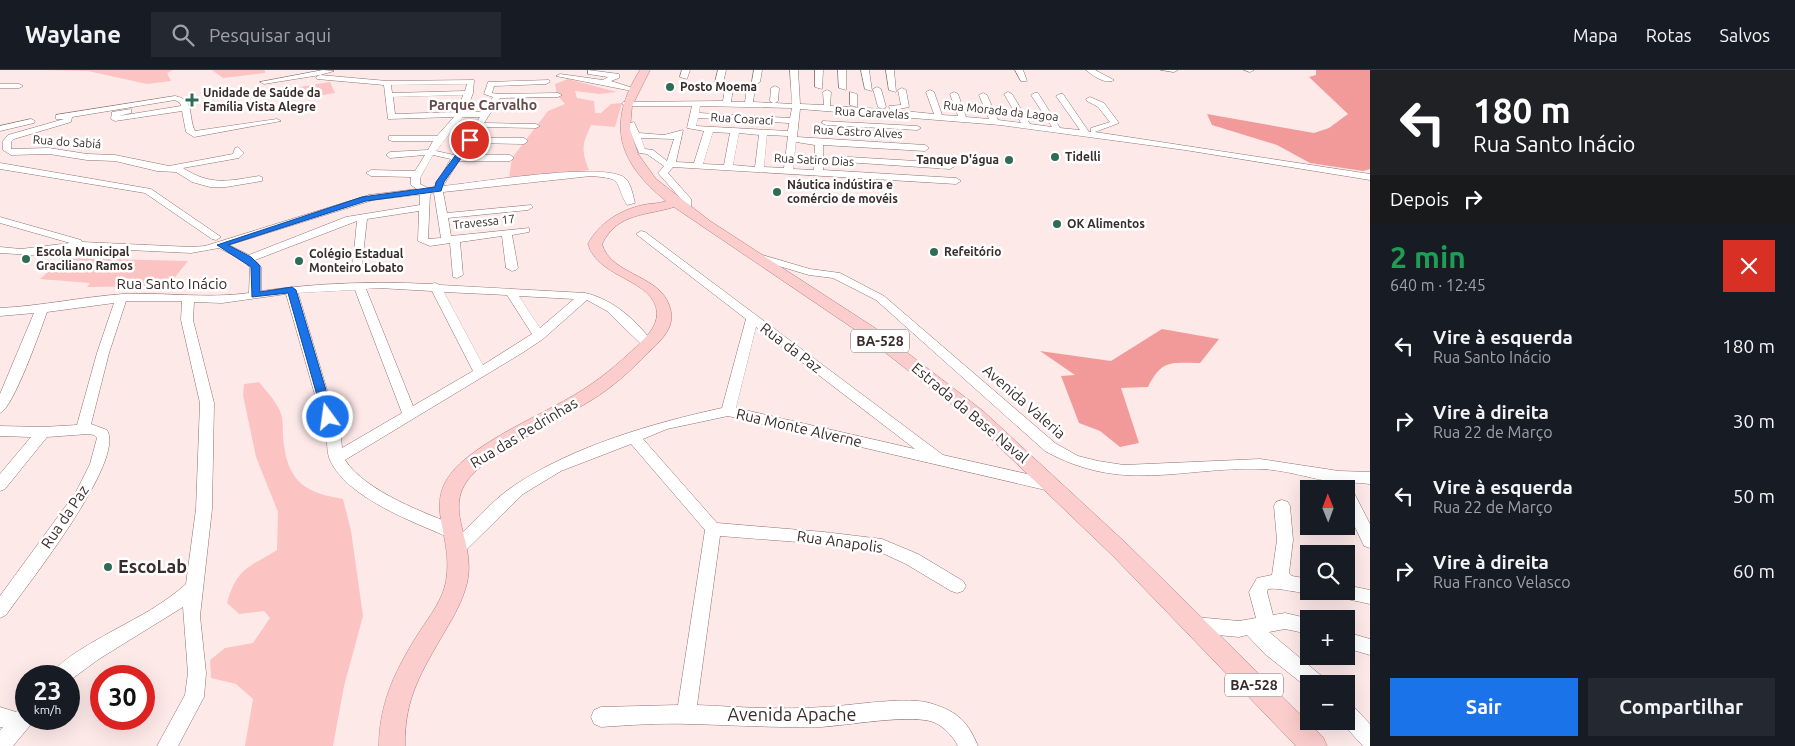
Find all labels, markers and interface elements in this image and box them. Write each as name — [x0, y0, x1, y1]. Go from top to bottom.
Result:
search box — [151, 12, 501, 57]
text: Waylane — [25, 21, 121, 48]
icon: search — [169, 21, 197, 49]
text: Pesquisar aqui — [209, 24, 331, 46]
text: Mapa — [1573, 25, 1618, 45]
text: Rotas — [1646, 25, 1692, 45]
text: Salvos — [1720, 25, 1770, 45]
place label: Posto Moema — [680, 80, 757, 93]
marker: Posto Moema — [664, 81, 676, 93]
place label: Unidade de Saúde da Família Vista Alegre — [203, 86, 320, 113]
icon: left — [1390, 90, 1455, 155]
text: 180 m — [1473, 90, 1571, 130]
marker: Unidade de Saúde da Família Vista Alegre — [185, 93, 199, 107]
district label: Parque Carvalho — [429, 97, 537, 113]
street label: Rua Morada da Lagoa — [943, 98, 1059, 123]
street label: Rua Caravelas — [834, 104, 910, 121]
street label: Rua Coaraci — [710, 110, 774, 127]
pin — [449, 119, 491, 161]
street label: Rua Castro Alves — [813, 123, 903, 140]
icon: arrive — [456, 126, 484, 154]
text: Rua Santo Inácio — [1473, 131, 1636, 156]
street label: Rua do Sabiá — [32, 133, 102, 150]
place label: Tidelli — [1065, 150, 1101, 163]
street label: Rua Satiro Dias — [774, 151, 855, 168]
marker: Tidelli — [1049, 151, 1061, 163]
place label: Tanque D'água — [916, 153, 999, 166]
marker: Tanque D'água — [1003, 154, 1015, 166]
place label: Náutica indústira e comércio de movéis — [787, 178, 898, 205]
icon: right — [1459, 185, 1487, 213]
marker: Náutica indústira e comércio de movéis — [771, 186, 783, 198]
text: Depois — [1390, 188, 1449, 210]
street label: Travessa 17 — [452, 212, 516, 231]
place label: OK Alimentos — [1067, 217, 1145, 230]
marker: OK Alimentos — [1051, 218, 1063, 230]
text: 2 min — [1390, 240, 1466, 274]
button: close — [1723, 240, 1775, 292]
place label: Escola Municipal Graciliano Ramos — [36, 245, 133, 272]
place label: Refeitório — [944, 245, 1001, 258]
marker: Refeitório — [928, 246, 940, 258]
place label: Colégio Estadual Monteiro Lobato — [309, 247, 404, 274]
marker: Escola Municipal Graciliano Ramos — [20, 253, 32, 265]
marker: Colégio Estadual Monteiro Lobato — [293, 255, 305, 267]
street label: Rua Santo Inácio — [117, 275, 227, 292]
text: 640 m · 12:45 — [1390, 276, 1486, 294]
street label: Rua da Paz — [757, 319, 825, 376]
text: Vire à esquerda — [1433, 326, 1573, 348]
road number: BA-528 — [851, 330, 909, 352]
icon: left — [1390, 332, 1418, 360]
text: 180 m — [1722, 335, 1775, 357]
text: Rua Santo Inácio — [1433, 348, 1551, 366]
street label: Estrada da Base Naval — [909, 359, 1032, 466]
street label: Avenida Valeria — [980, 361, 1069, 442]
position arrow — [301, 390, 353, 442]
street label: Rua das Pedrinhas — [467, 394, 580, 471]
text: Vire à direita — [1433, 401, 1549, 423]
street label: Rua Monte Alverne — [734, 405, 864, 450]
icon: right — [1390, 407, 1418, 435]
text: 30 m — [1733, 410, 1775, 432]
text: Rua 22 de Março — [1433, 423, 1553, 441]
text: Vire à esquerda — [1433, 476, 1573, 498]
north arrow — [1300, 480, 1355, 535]
map controls — [1300, 480, 1355, 730]
street label: Rua da Paz — [37, 482, 92, 551]
icon: left — [1390, 482, 1418, 510]
text: 50 m — [1733, 485, 1775, 507]
text: Rua 22 de Março — [1433, 498, 1553, 516]
street label: Rua Anapolis — [796, 527, 884, 556]
button: search — [1300, 545, 1355, 600]
text: Vire à direita — [1433, 551, 1549, 573]
place label: EscoLab — [118, 556, 187, 576]
icon: right — [1390, 557, 1418, 585]
text: 60 m — [1733, 560, 1775, 582]
marker: EscoLab — [102, 561, 114, 573]
text: Rua Franco Velasco — [1433, 573, 1571, 591]
button: + — [1300, 610, 1355, 665]
speed limit sign: 30 — [90, 665, 155, 730]
road number: BA-528 — [1225, 674, 1283, 696]
button: − — [1300, 675, 1355, 730]
text: 23 — [33, 677, 62, 705]
button: Sair — [1390, 678, 1578, 736]
button: Compartilhar — [1588, 678, 1775, 736]
text: km/h — [34, 703, 61, 716]
street label: Avenida Apache — [728, 704, 856, 724]

